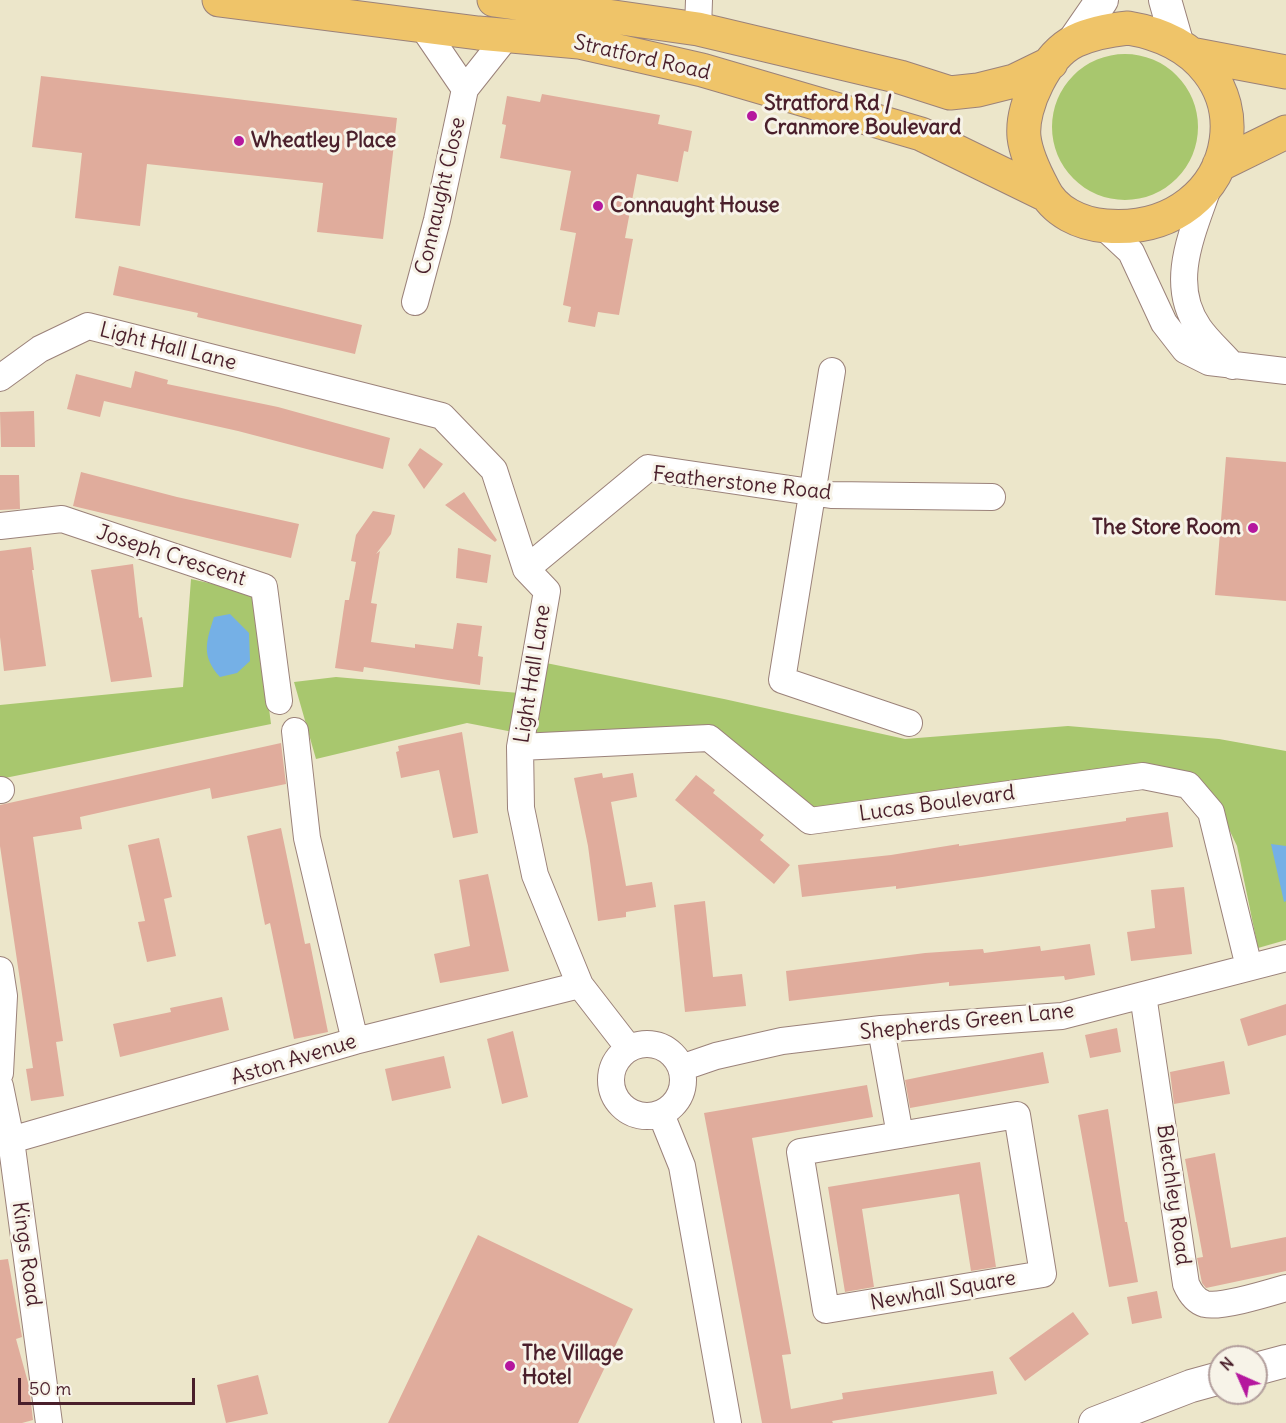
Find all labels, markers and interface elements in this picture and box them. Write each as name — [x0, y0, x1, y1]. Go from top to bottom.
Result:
street label: Stratford Road — [571, 30, 713, 86]
place label: Stratford Rd / Cranmore Boulevard — [764, 91, 961, 141]
marker: Stratford Rd / Cranmore Boulevard — [745, 109, 759, 123]
street label: Connaught Close — [411, 115, 471, 277]
place label: Wheatley Place — [251, 128, 396, 154]
marker: Wheatley Place — [232, 134, 246, 148]
place label: Connaught House — [610, 193, 780, 219]
marker: Connaught House — [591, 199, 605, 213]
street label: Light Hall Lane — [97, 318, 239, 376]
street label: Featherstone Road — [652, 462, 832, 506]
place label: The Store Room — [1092, 515, 1241, 541]
street label: Joseph Crescent — [93, 520, 249, 592]
marker: The Store Room — [1246, 521, 1260, 535]
street label: Light Hall Lane — [510, 603, 556, 745]
street label: Lucas Boulevard — [858, 781, 1016, 827]
street label: Shepherds Green Lane — [859, 998, 1075, 1046]
street label: Aston Avenue — [228, 1029, 360, 1091]
street label: Bletchley Road — [1151, 1123, 1195, 1267]
street label: Kings Road — [6, 1200, 46, 1308]
street label: Newhall Square — [868, 1266, 1018, 1316]
place label: The Village Hotel — [522, 1341, 624, 1391]
north arrow — [1208, 1345, 1268, 1405]
text: N — [1216, 1353, 1238, 1375]
marker: The Village Hotel — [503, 1359, 517, 1373]
scale bar — [21, 1366, 198, 1404]
text: 50 m — [29, 1377, 71, 1400]

